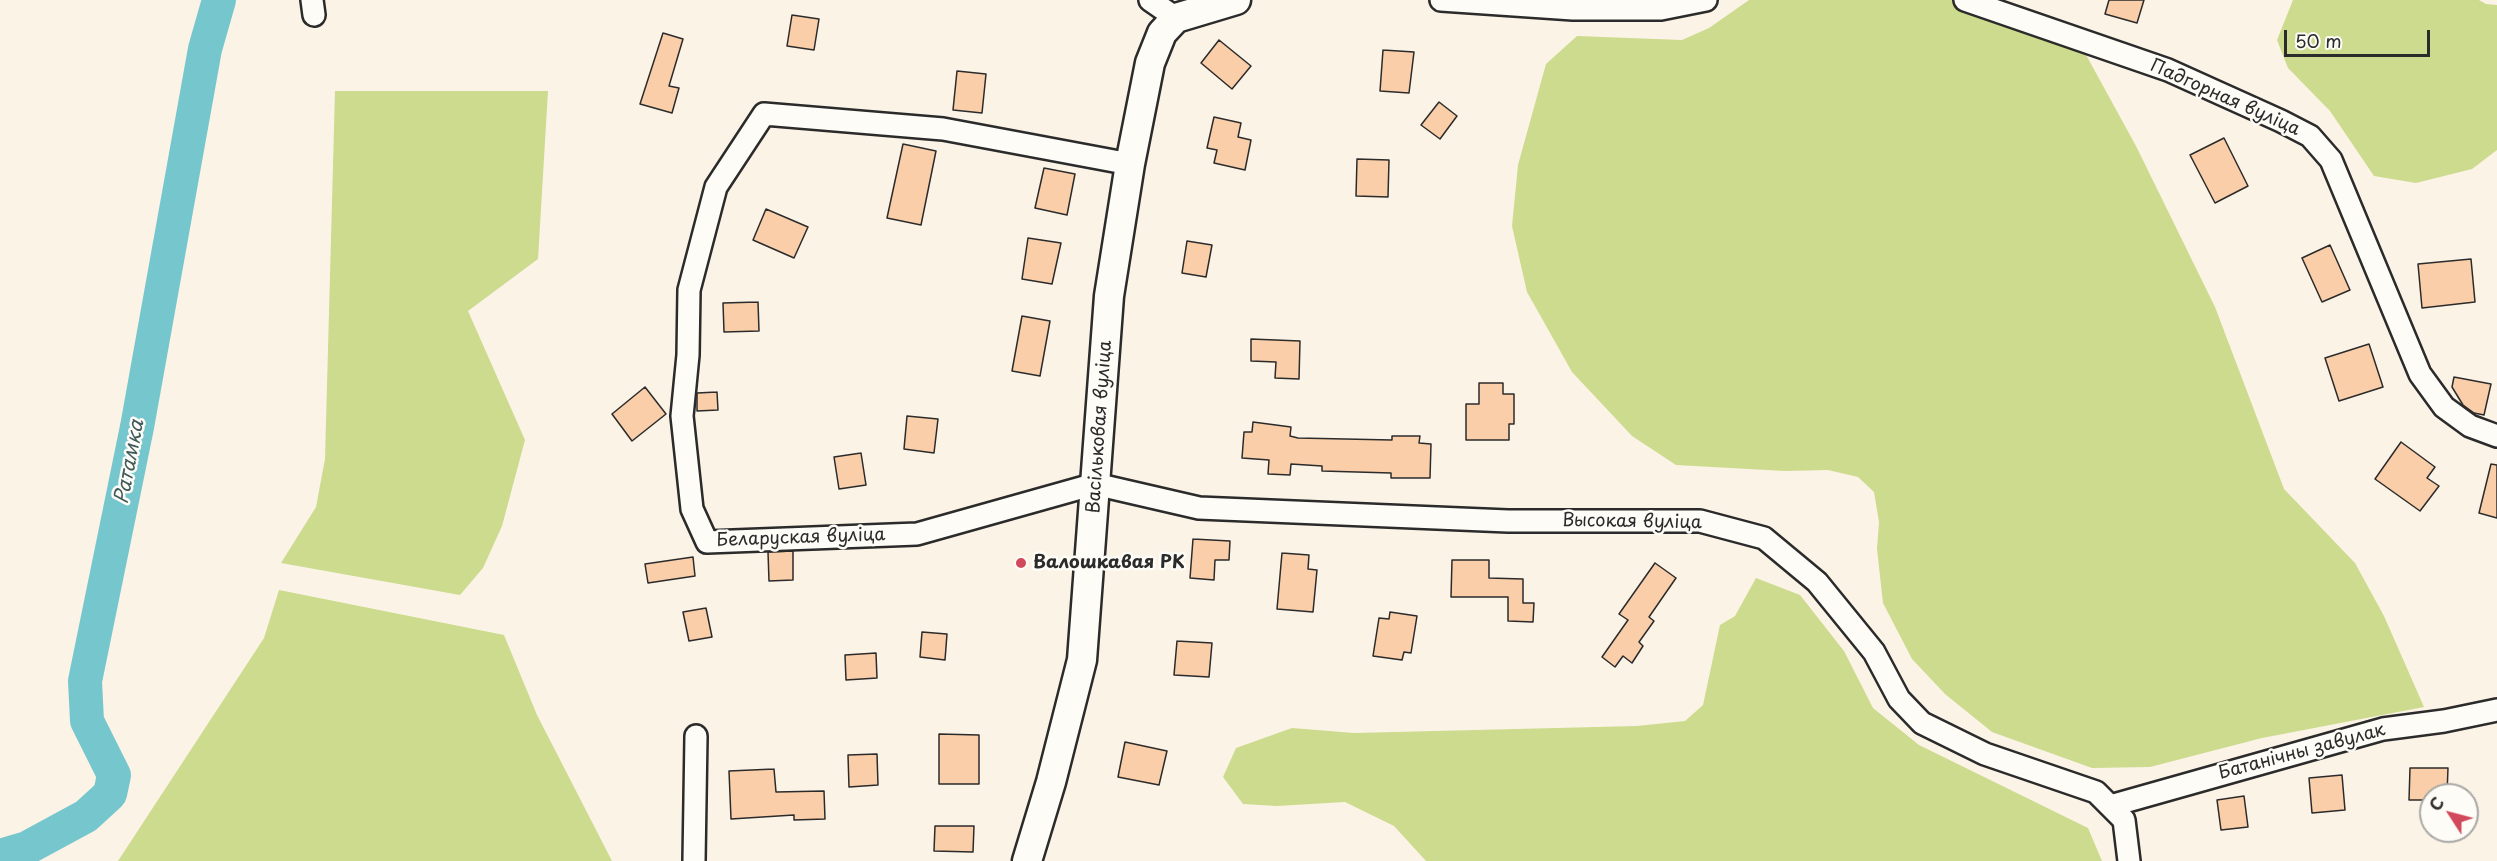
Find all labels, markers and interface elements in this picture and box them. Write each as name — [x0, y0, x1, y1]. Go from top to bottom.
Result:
scale bar — [2287, 18, 2432, 56]
text: 50 m — [2295, 27, 2342, 54]
street label: Падгорная вуліца — [2147, 55, 2303, 141]
street label: Васільковая вуліца — [1083, 340, 1117, 514]
water label: Ратамка — [110, 418, 150, 506]
street label: Высокая вуліца — [1562, 510, 1702, 534]
street label: Беларуская вуліца — [716, 524, 886, 552]
place label: Валошкавая РК — [1033, 552, 1184, 574]
marker: Валошкавая РК — [1014, 556, 1028, 570]
street label: Батанічны завулак — [2216, 719, 2388, 785]
north arrow — [2419, 783, 2479, 843]
text: С — [2423, 792, 2449, 816]

